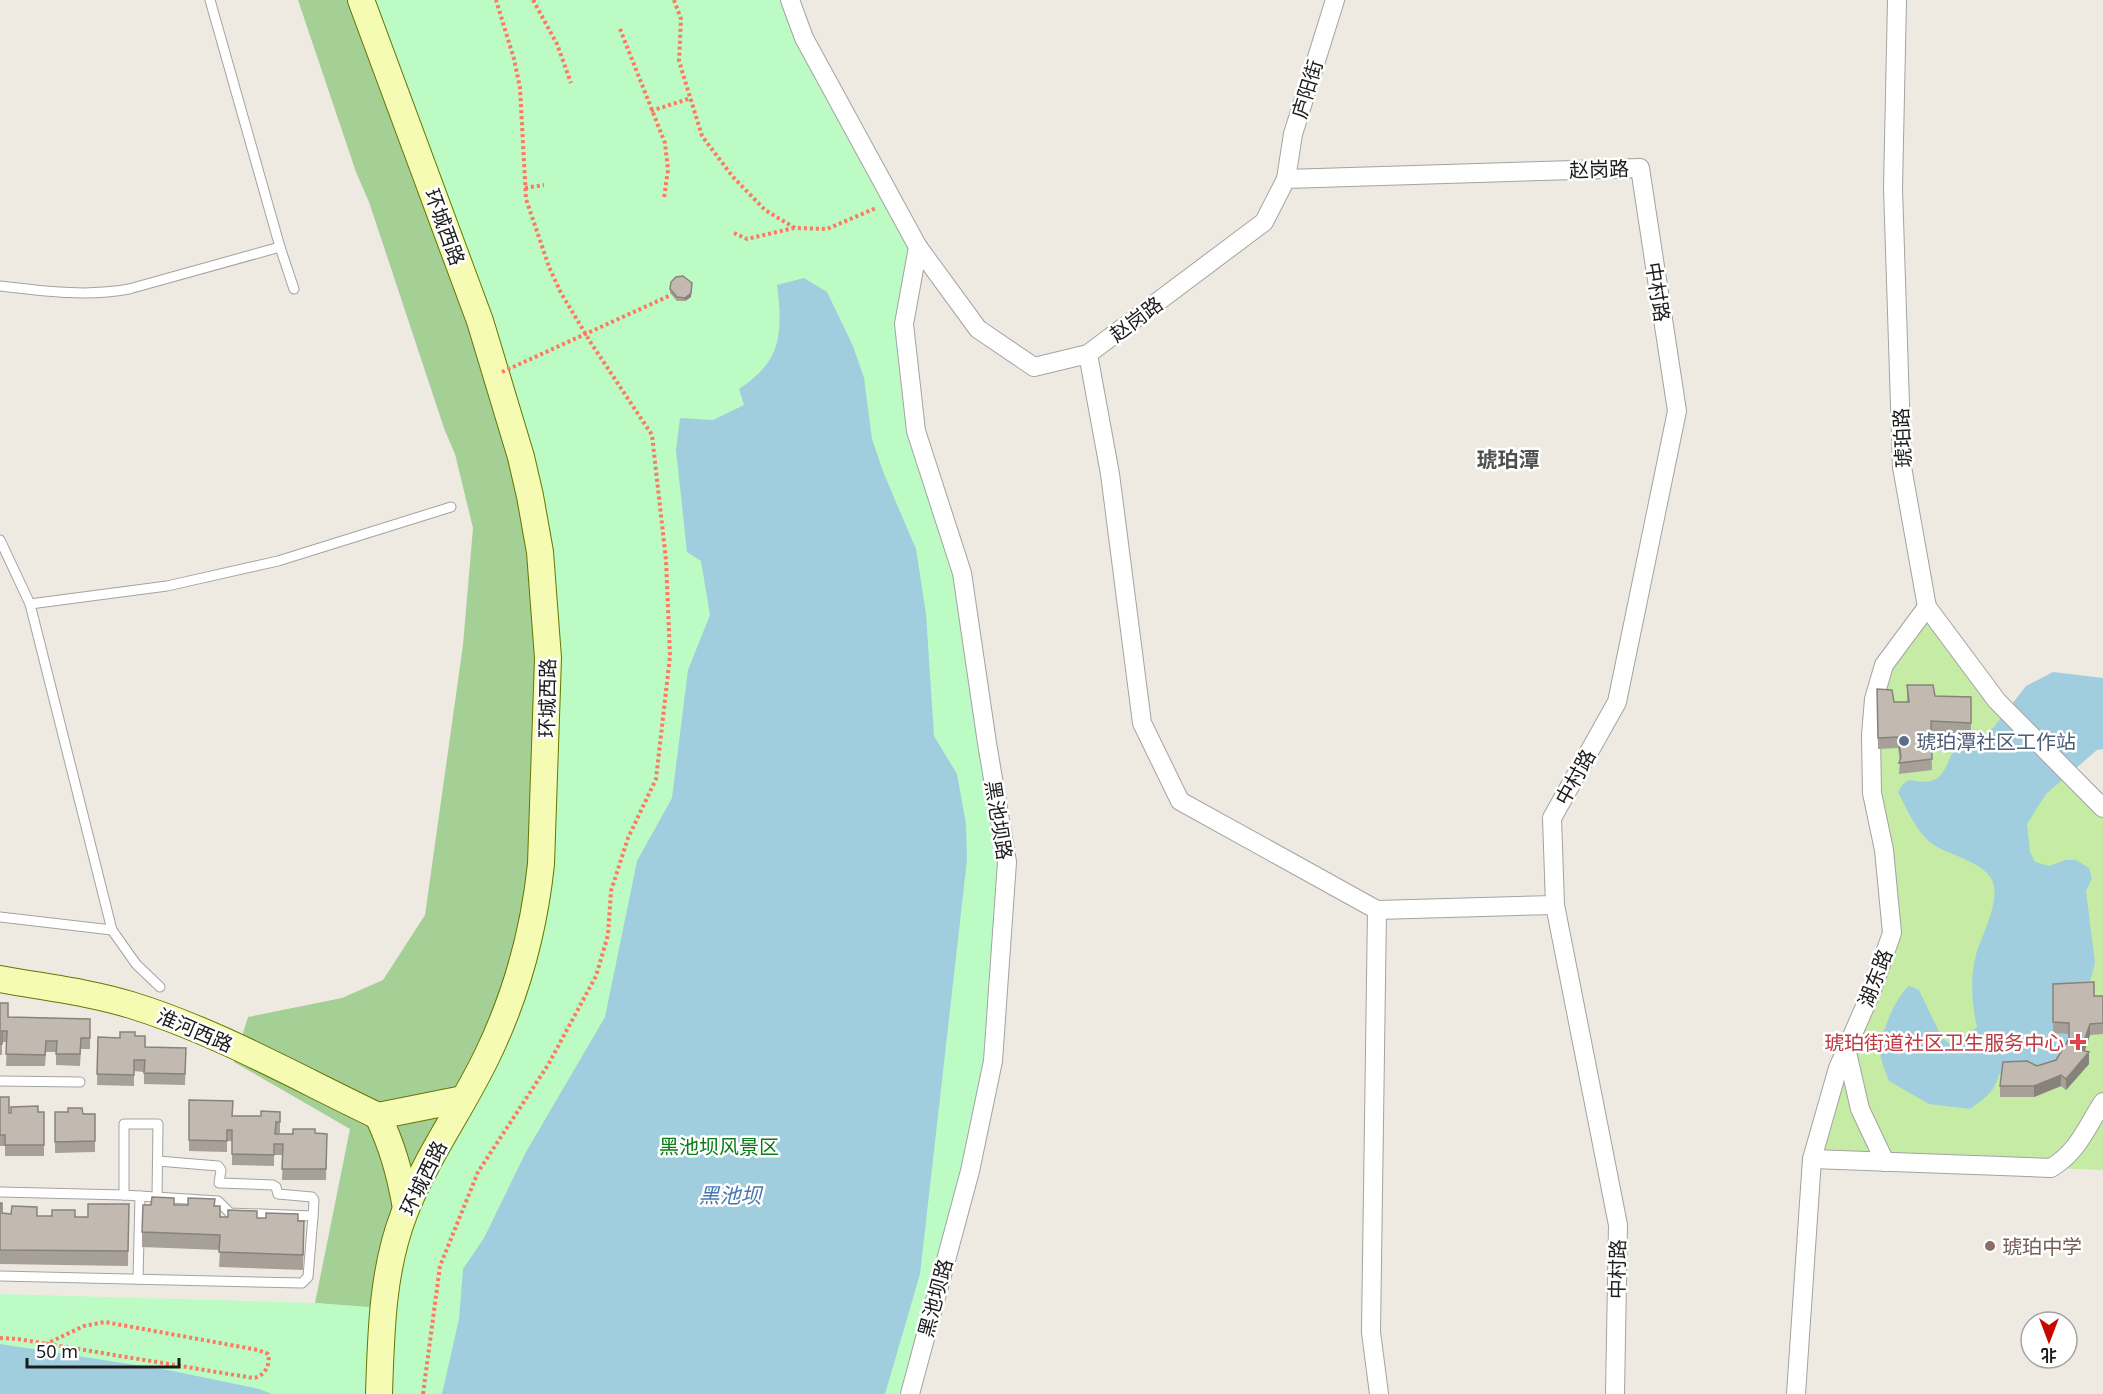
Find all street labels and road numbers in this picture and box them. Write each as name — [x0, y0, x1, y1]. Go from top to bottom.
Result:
street label: 庐阳街 — [1285, 56, 1329, 122]
street label: 赵岗路 — [1569, 154, 1629, 184]
street label: 环城西路 — [419, 185, 471, 269]
street label: 中村路 — [1640, 260, 1676, 324]
street label: 赵岗路 — [1104, 290, 1168, 348]
street label: 琥珀路 — [1887, 407, 1917, 469]
street label: 环城西路 — [533, 658, 561, 738]
street label: 中村路 — [1549, 744, 1601, 810]
street label: 黑池坝路 — [979, 778, 1019, 862]
street label: 湖东路 — [1852, 945, 1898, 1011]
street label: 淮河西路 — [153, 1002, 237, 1058]
street label: 环城西路 — [393, 1136, 453, 1220]
street label: 中村路 — [1603, 1239, 1631, 1299]
street label: 黑池坝路 — [912, 1256, 958, 1340]

